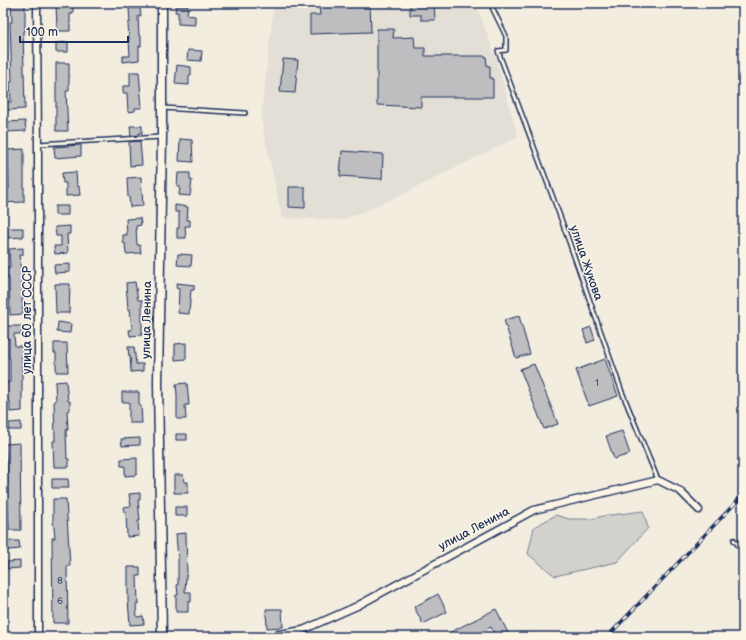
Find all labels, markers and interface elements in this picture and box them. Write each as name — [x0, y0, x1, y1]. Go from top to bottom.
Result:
scale bar — [20, 18, 128, 44]
text: 100 m — [26, 25, 58, 40]
street label: улица Жукова — [566, 224, 606, 302]
street label: улица 60 лет СССР — [20, 265, 35, 374]
street label: улица Ленина — [139, 281, 155, 359]
house number: 1 — [595, 377, 599, 389]
street label: улица Ленина — [436, 504, 512, 554]
house number: 8 — [57, 575, 63, 587]
house number: 6 — [57, 595, 63, 607]

